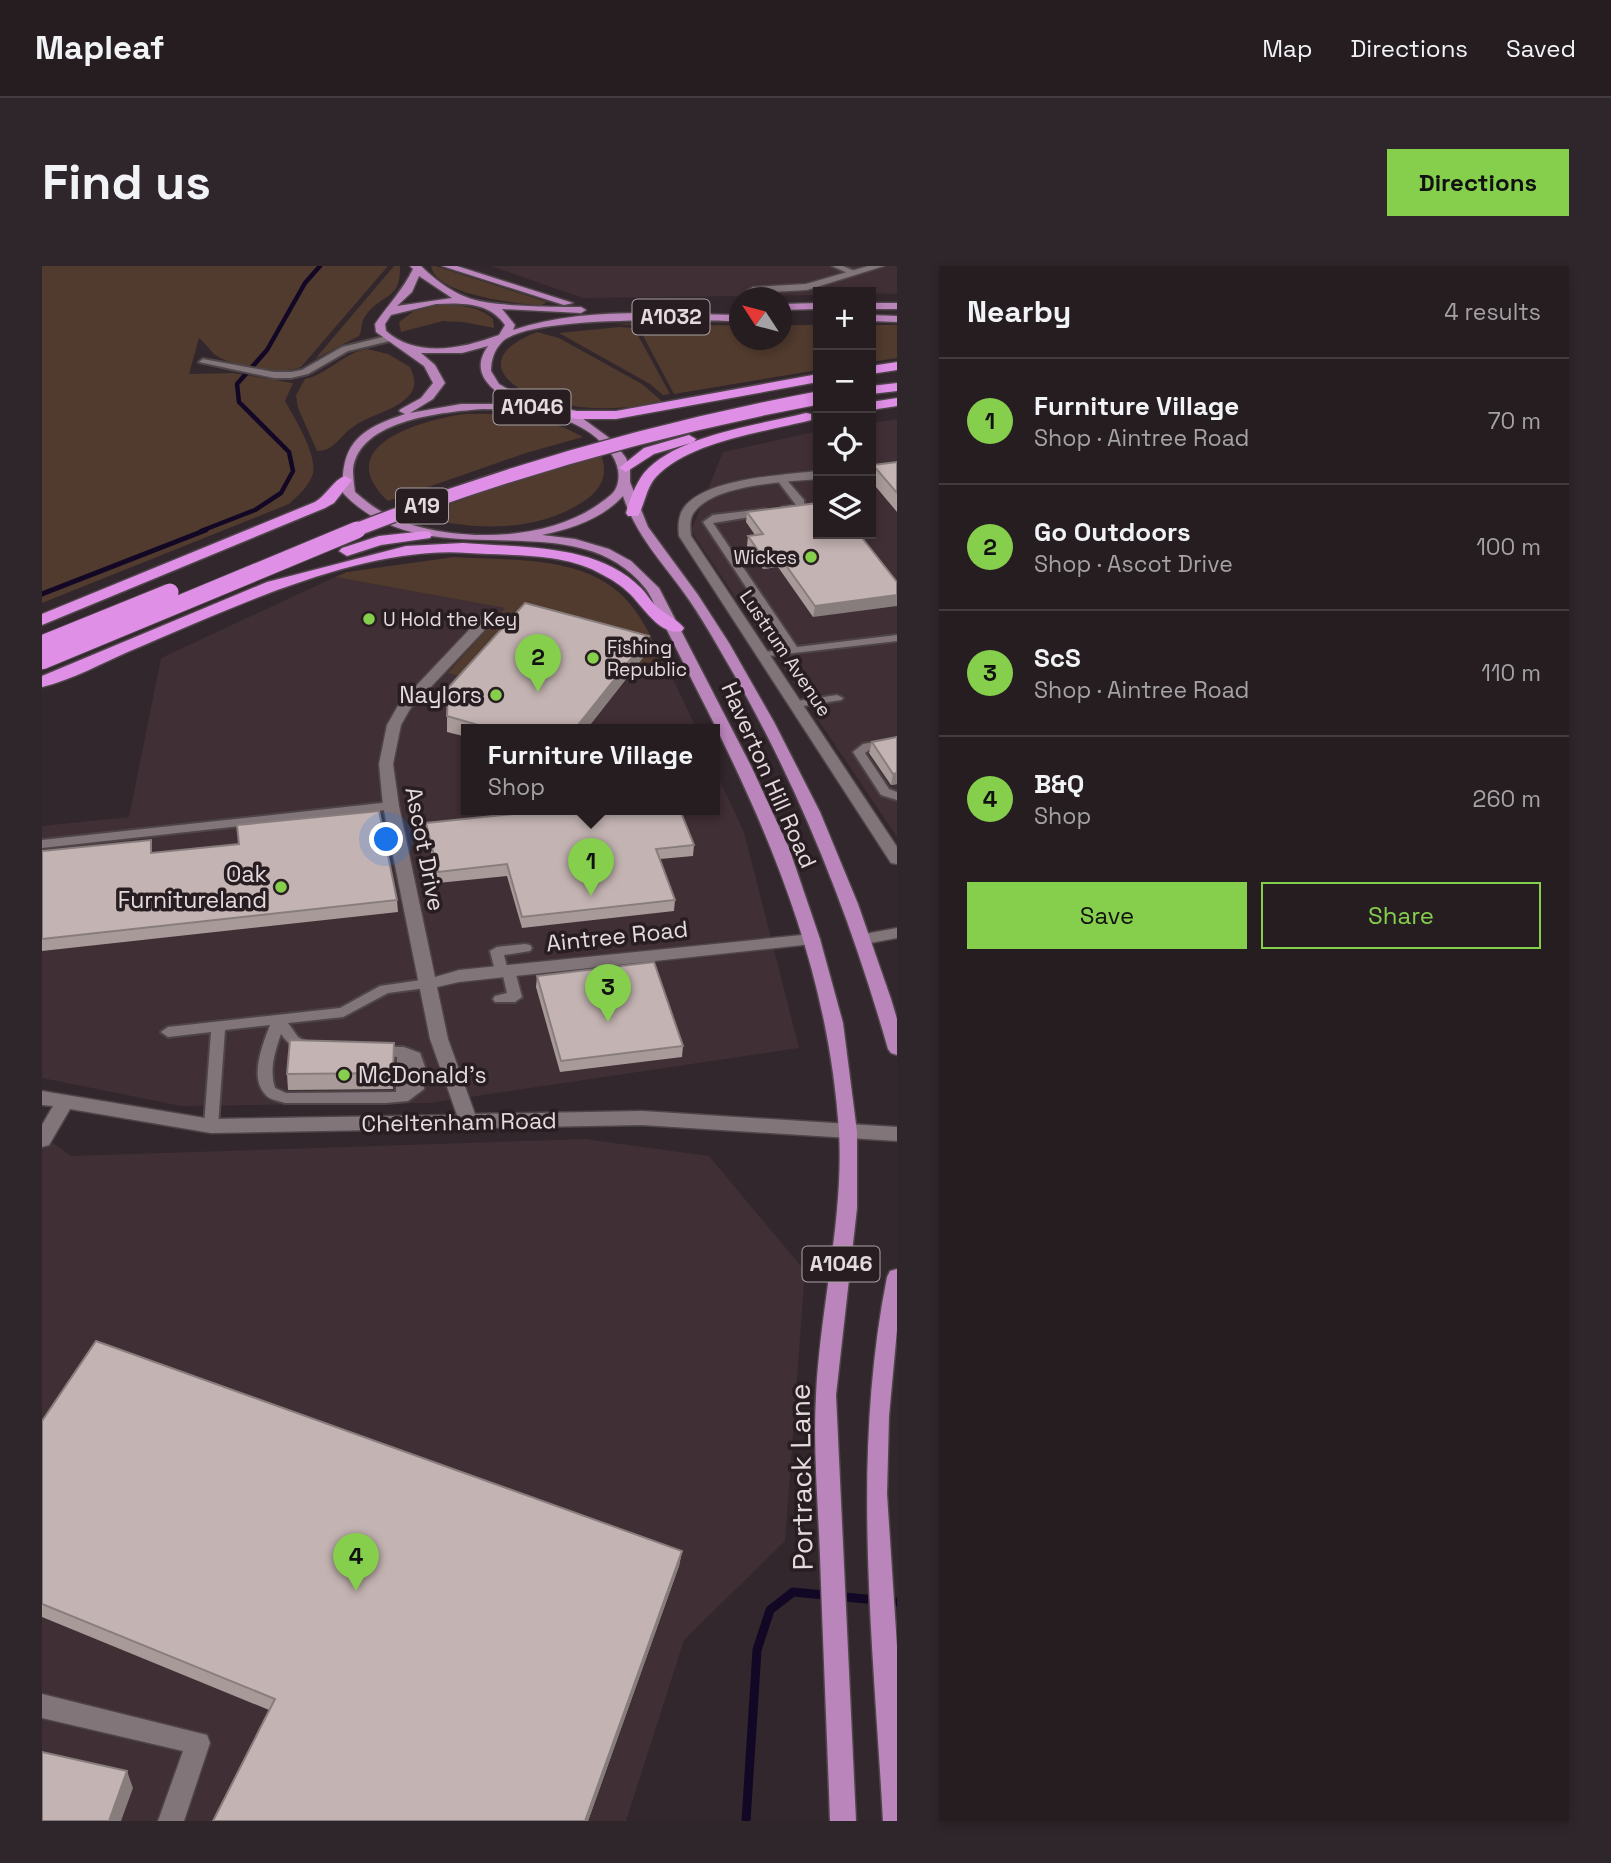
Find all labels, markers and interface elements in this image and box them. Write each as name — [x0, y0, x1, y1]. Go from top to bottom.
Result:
text: Mapleaf — [35, 27, 164, 69]
text: Map — [1262, 33, 1312, 64]
text: Directions — [1350, 33, 1468, 64]
text: Saved — [1506, 33, 1576, 64]
button: Directions — [1387, 149, 1569, 216]
text: Find us — [42, 151, 211, 213]
north arrow — [729, 287, 792, 350]
map controls — [813, 287, 876, 539]
button: + — [813, 287, 876, 350]
text: Nearby — [967, 292, 1071, 331]
text: 4 results — [1444, 297, 1541, 327]
road number: A1032 — [632, 300, 710, 334]
button: − — [813, 350, 876, 413]
text: Furniture Village — [1034, 389, 1239, 423]
road number: A1046 — [494, 390, 570, 424]
text: 1 — [985, 406, 995, 436]
text: 70 m — [1488, 406, 1541, 436]
button: locate — [813, 413, 876, 476]
text: Shop · Aintree Road — [1034, 423, 1249, 453]
button: layers — [813, 476, 876, 539]
road number: A19 — [396, 488, 448, 524]
text: Go Outdoors — [1034, 515, 1191, 549]
text: 2 — [983, 532, 997, 562]
text: 100 m — [1476, 532, 1541, 562]
place label: Wickes — [733, 545, 797, 570]
marker: Wickes — [803, 549, 819, 565]
text: Shop · Ascot Drive — [1034, 549, 1233, 579]
street label: Lustrum Avenue — [734, 585, 837, 721]
place label: U Hold the Key — [383, 607, 517, 632]
marker: U Hold the Key — [361, 611, 377, 627]
pin: 2 — [515, 634, 561, 692]
place label: Fishing Republic — [607, 635, 687, 682]
text: ScS — [1034, 641, 1081, 675]
marker: Fishing Republic — [585, 650, 601, 666]
text: 3 — [983, 658, 997, 688]
text: 110 m — [1481, 658, 1541, 688]
text: Shop · Aintree Road — [1034, 675, 1249, 705]
street label: Haverton Hill Road — [714, 677, 824, 873]
place label: Naylors — [399, 680, 482, 710]
marker: Naylors — [488, 687, 504, 703]
popup — [461, 724, 720, 815]
text: Furniture Village — [488, 738, 693, 772]
text: B&Q — [1034, 767, 1084, 801]
text: Shop — [488, 772, 545, 802]
street label: Ascot Drive — [398, 784, 452, 914]
text: 4 — [983, 784, 997, 814]
text: 260 m — [1473, 784, 1541, 814]
text: Shop — [1034, 801, 1091, 831]
your location — [369, 822, 403, 856]
pin: 1 — [568, 838, 614, 896]
place label: Oak Furnitureland — [118, 859, 267, 915]
marker: Oak Furnitureland — [273, 879, 289, 895]
button: Save — [967, 882, 1247, 949]
button: Share — [1261, 882, 1541, 949]
street label: Aintree Road — [545, 914, 689, 958]
pin: 3 — [585, 964, 631, 1022]
place label: McDonald's — [358, 1060, 487, 1090]
marker: McDonald's — [336, 1067, 352, 1083]
street label: Cheltenham Road — [361, 1105, 557, 1139]
road number: A1046 — [802, 1247, 880, 1282]
street label: Portrack Lane — [781, 1383, 821, 1571]
pin: 4 — [333, 1533, 379, 1591]

